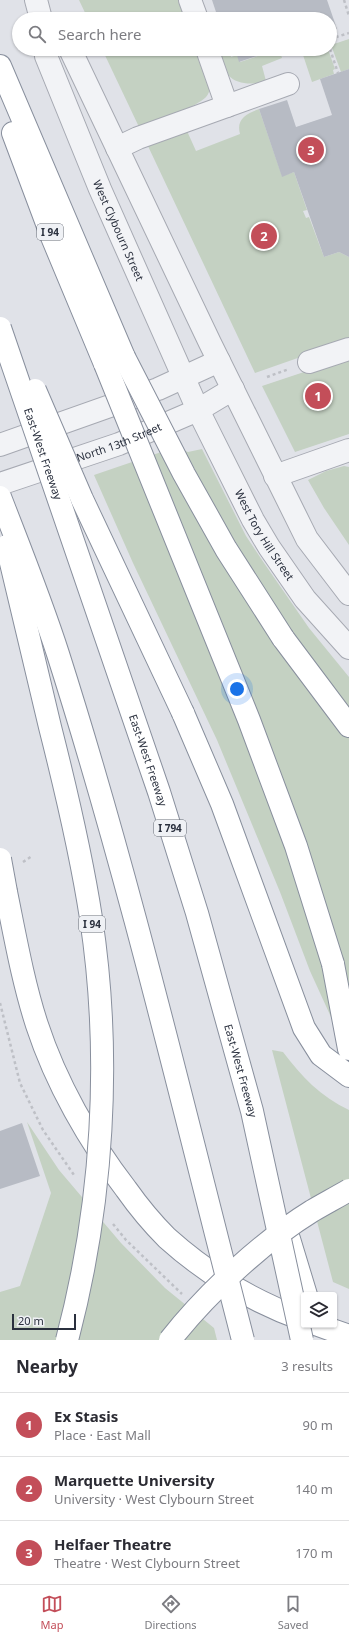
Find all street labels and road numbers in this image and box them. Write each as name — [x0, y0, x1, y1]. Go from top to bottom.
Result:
street label: West Clybourn Street — [90, 178, 148, 283]
road number: I 94 — [37, 224, 63, 240]
street label: East-West Freeway — [21, 406, 66, 502]
street label: North 13th Street — [74, 419, 164, 465]
street label: West Tory Hill Street — [232, 487, 298, 583]
street label: East-West Freeway — [126, 712, 171, 808]
road number: I 794 — [154, 820, 186, 836]
road number: I 94 — [79, 916, 105, 932]
street label: East-West Freeway — [221, 1022, 261, 1119]

